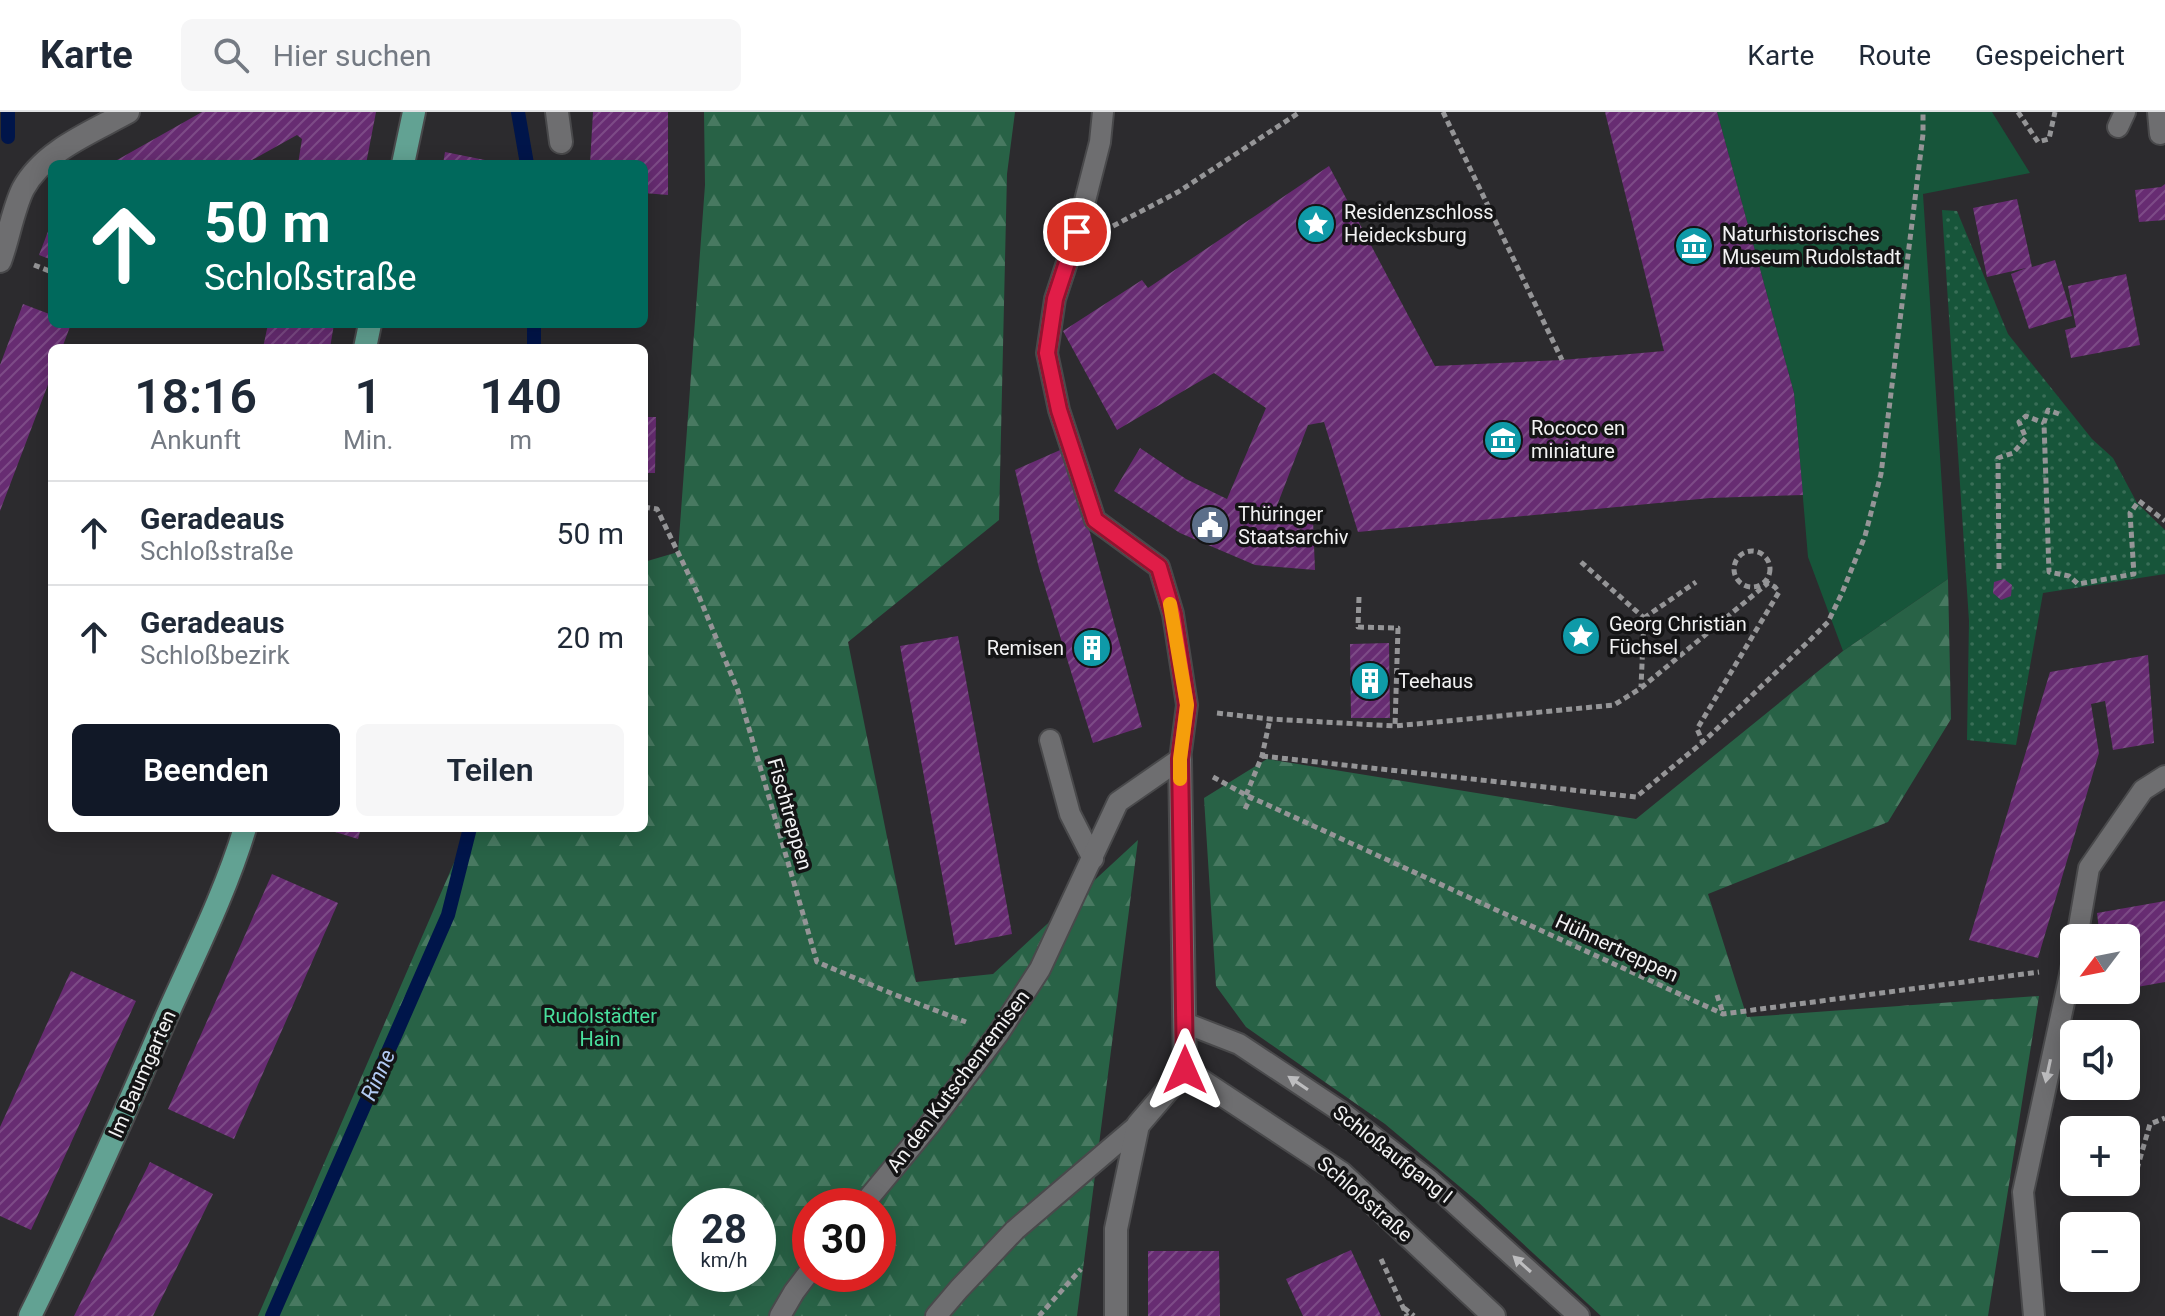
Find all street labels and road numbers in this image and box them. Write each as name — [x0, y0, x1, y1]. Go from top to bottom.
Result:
street label: Fischtreppen — [763, 755, 817, 873]
street label: Hühnertreppen — [1552, 909, 1682, 987]
street label: An den Kutschenremisen — [882, 985, 1034, 1177]
street label: Im Baumgarten — [103, 1006, 181, 1142]
street label: Schloßaufgang I — [1329, 1100, 1457, 1208]
street label: Schloßstraße — [1313, 1151, 1417, 1247]

